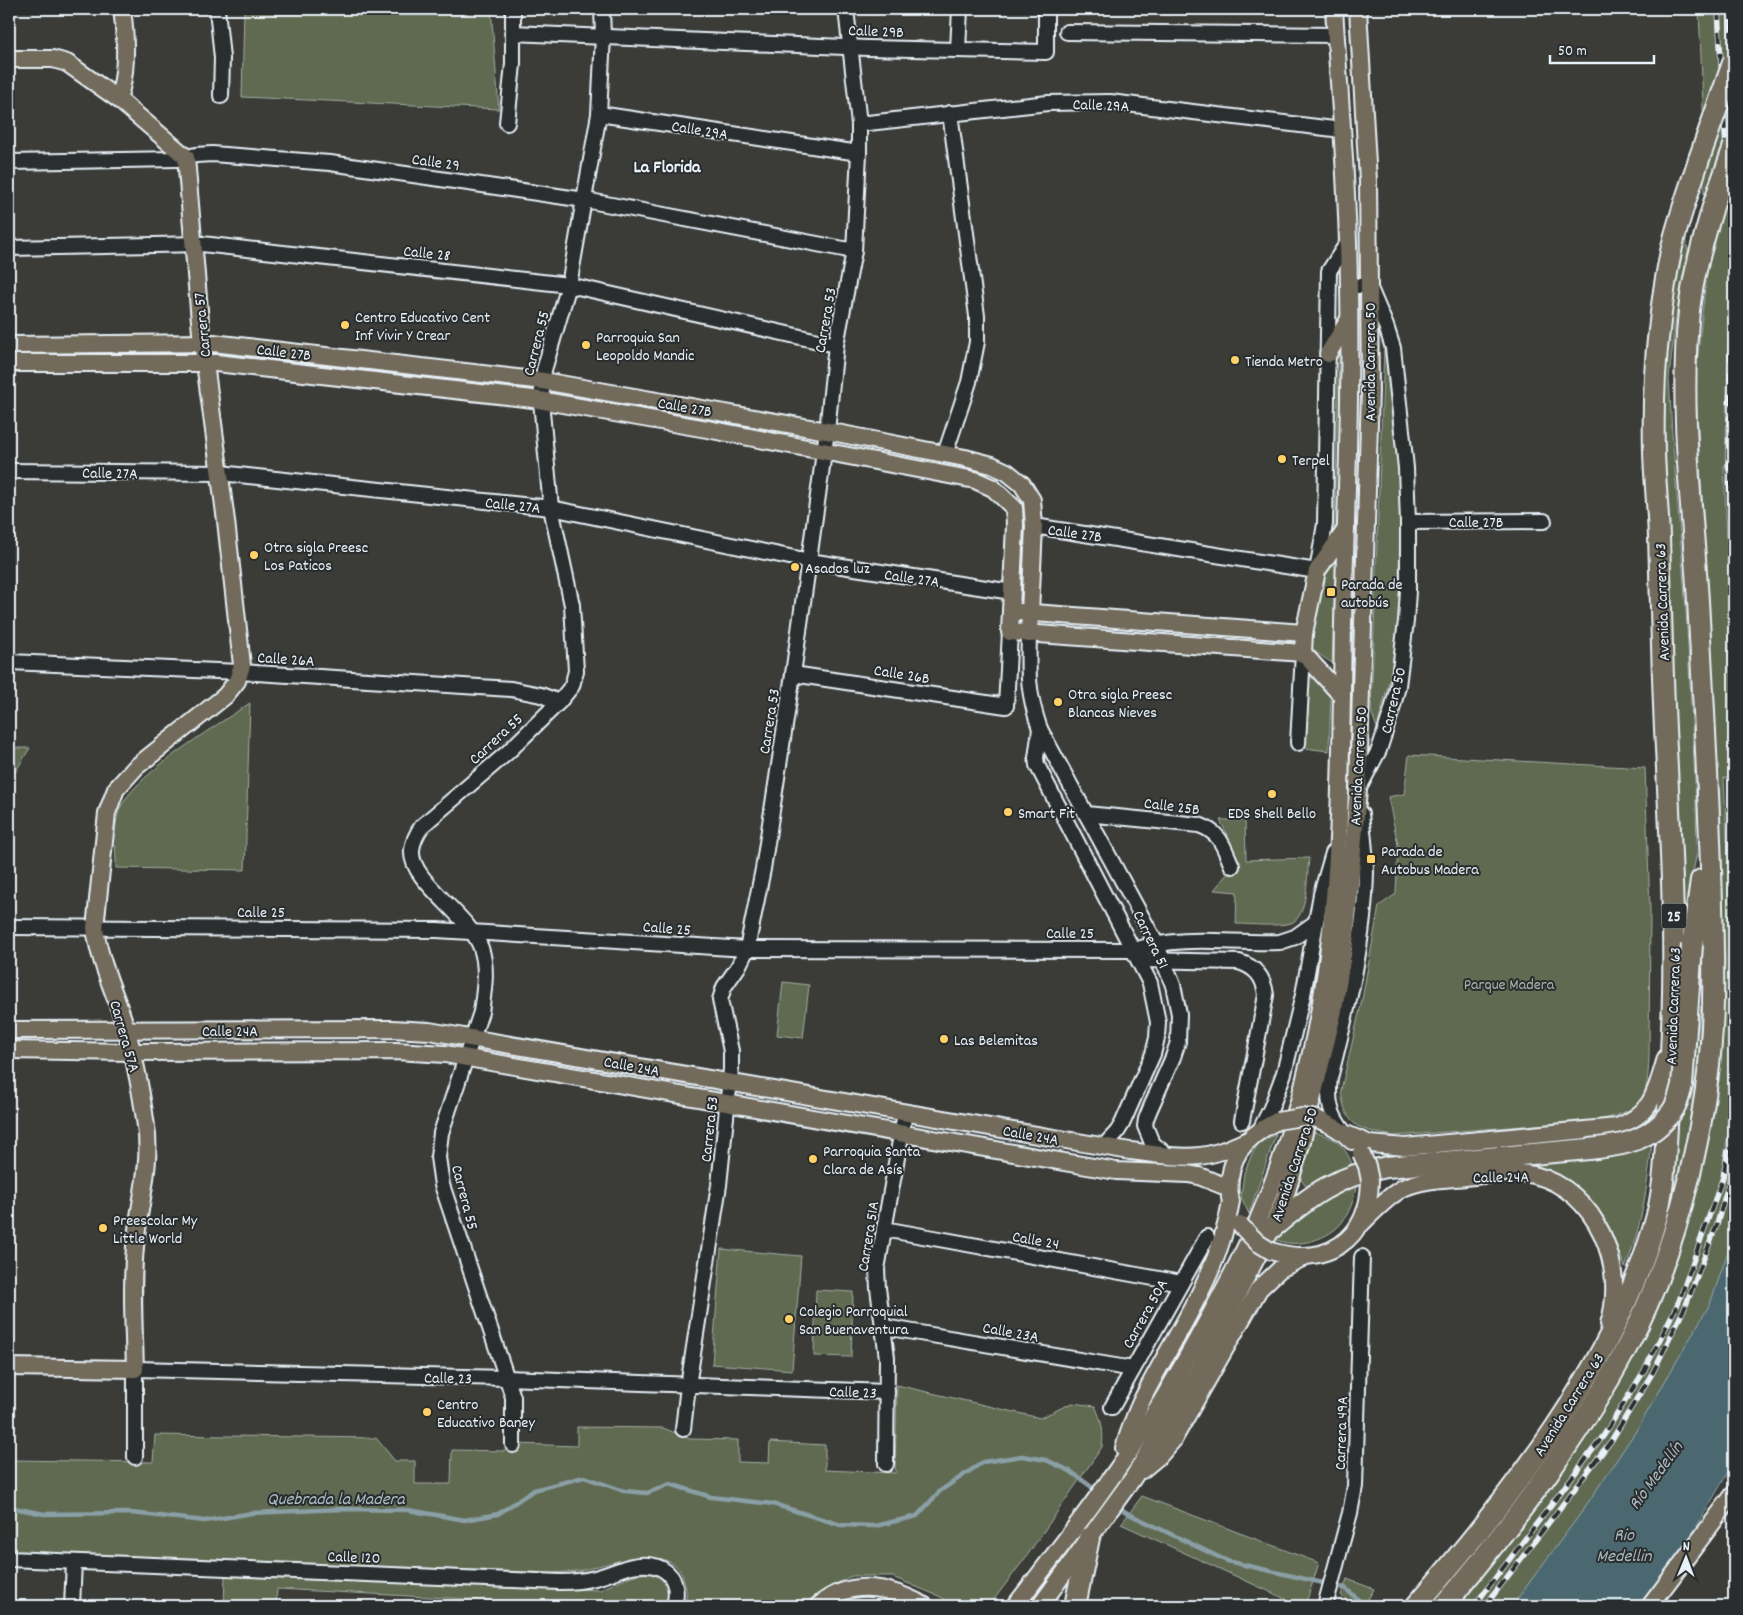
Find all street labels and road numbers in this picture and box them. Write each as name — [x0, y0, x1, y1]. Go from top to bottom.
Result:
street label: Calle 29B — [848, 20, 904, 45]
street label: Calle 29A — [1072, 94, 1130, 119]
street label: Calle 29A — [670, 116, 730, 147]
street label: Calle 29 — [410, 149, 461, 178]
street label: Calle 28 — [402, 241, 451, 268]
street label: Carrera 53 — [809, 286, 844, 355]
street label: Carrera 57 — [189, 291, 218, 358]
street label: Avenida Carrera 50 — [1360, 303, 1383, 422]
street label: Carrera 55 — [518, 309, 557, 379]
street label: Calle 27B — [255, 339, 312, 368]
street label: Calle 27B — [656, 392, 713, 425]
street label: Calle 27A — [82, 463, 138, 486]
street label: Calle 27A — [484, 492, 542, 521]
street label: Calle 27B — [1449, 512, 1503, 535]
street label: Calle 27B — [1046, 519, 1103, 550]
street label: Avenida Carrera 63 — [1650, 543, 1677, 661]
street label: Calle 27A — [883, 564, 941, 595]
street label: Calle 26A — [256, 647, 315, 674]
street label: Calle 26B — [872, 660, 931, 691]
street label: Carrera 50 — [1376, 665, 1413, 736]
street label: Carrera 53 — [754, 687, 787, 756]
street label: Avenida Carrera 50 — [1345, 706, 1374, 826]
street label: Carrera 55 — [465, 709, 529, 771]
street label: Calle 25B — [1143, 793, 1201, 822]
street label: Calle 25 — [237, 902, 285, 925]
road number: 25 — [1662, 904, 1686, 928]
street label: Carrera 51 — [1126, 907, 1174, 973]
street label: Calle 25 — [642, 916, 692, 943]
street label: Calle 25 — [1046, 923, 1094, 946]
street label: Avenida Carrera 63 — [1661, 947, 1688, 1065]
street label: Carrera 57A — [102, 998, 145, 1076]
street label: Calle 24A — [202, 1021, 258, 1044]
street label: Calle 24A — [602, 1051, 661, 1084]
street label: Carrera 53 — [696, 1095, 725, 1163]
street label: Avenida Carrera 50 — [1266, 1105, 1325, 1225]
street label: Calle 24A — [1001, 1120, 1060, 1153]
street label: Carrera 55 — [444, 1163, 483, 1233]
street label: Calle 24A — [1473, 1167, 1530, 1190]
street label: Carrera 51A — [853, 1199, 886, 1273]
street label: Calle 24 — [1010, 1226, 1061, 1257]
street label: Carrera 50A — [1118, 1275, 1175, 1353]
street label: Calle 23A — [981, 1317, 1041, 1350]
street label: Avenida Carrera 63 — [1529, 1349, 1611, 1461]
street label: Calle 23 — [424, 1368, 472, 1391]
street label: Calle 23 — [829, 1381, 877, 1406]
street label: Carrera 49A — [1330, 1395, 1355, 1471]
street label: Calle 120 — [327, 1546, 381, 1571]

